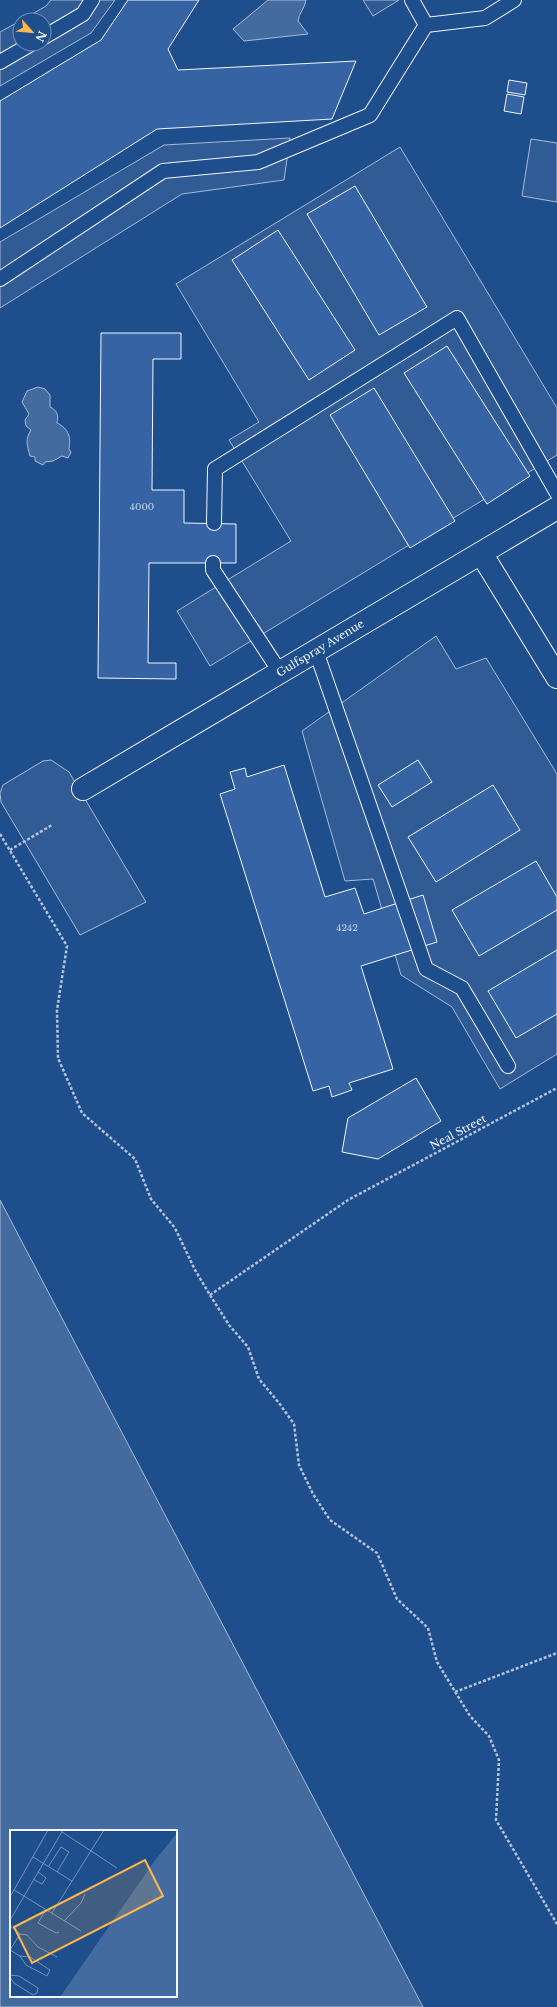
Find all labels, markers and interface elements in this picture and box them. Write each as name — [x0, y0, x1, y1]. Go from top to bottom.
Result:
north arrow — [12, 12, 52, 52]
text: N — [32, 29, 49, 45]
house number: 4000 — [130, 501, 154, 512]
street label: Gulfspray Avenue — [274, 616, 366, 680]
house number: 4242 — [336, 922, 358, 933]
street label: Neal Street — [427, 1111, 489, 1153]
inset map — [10, 1830, 177, 1997]

